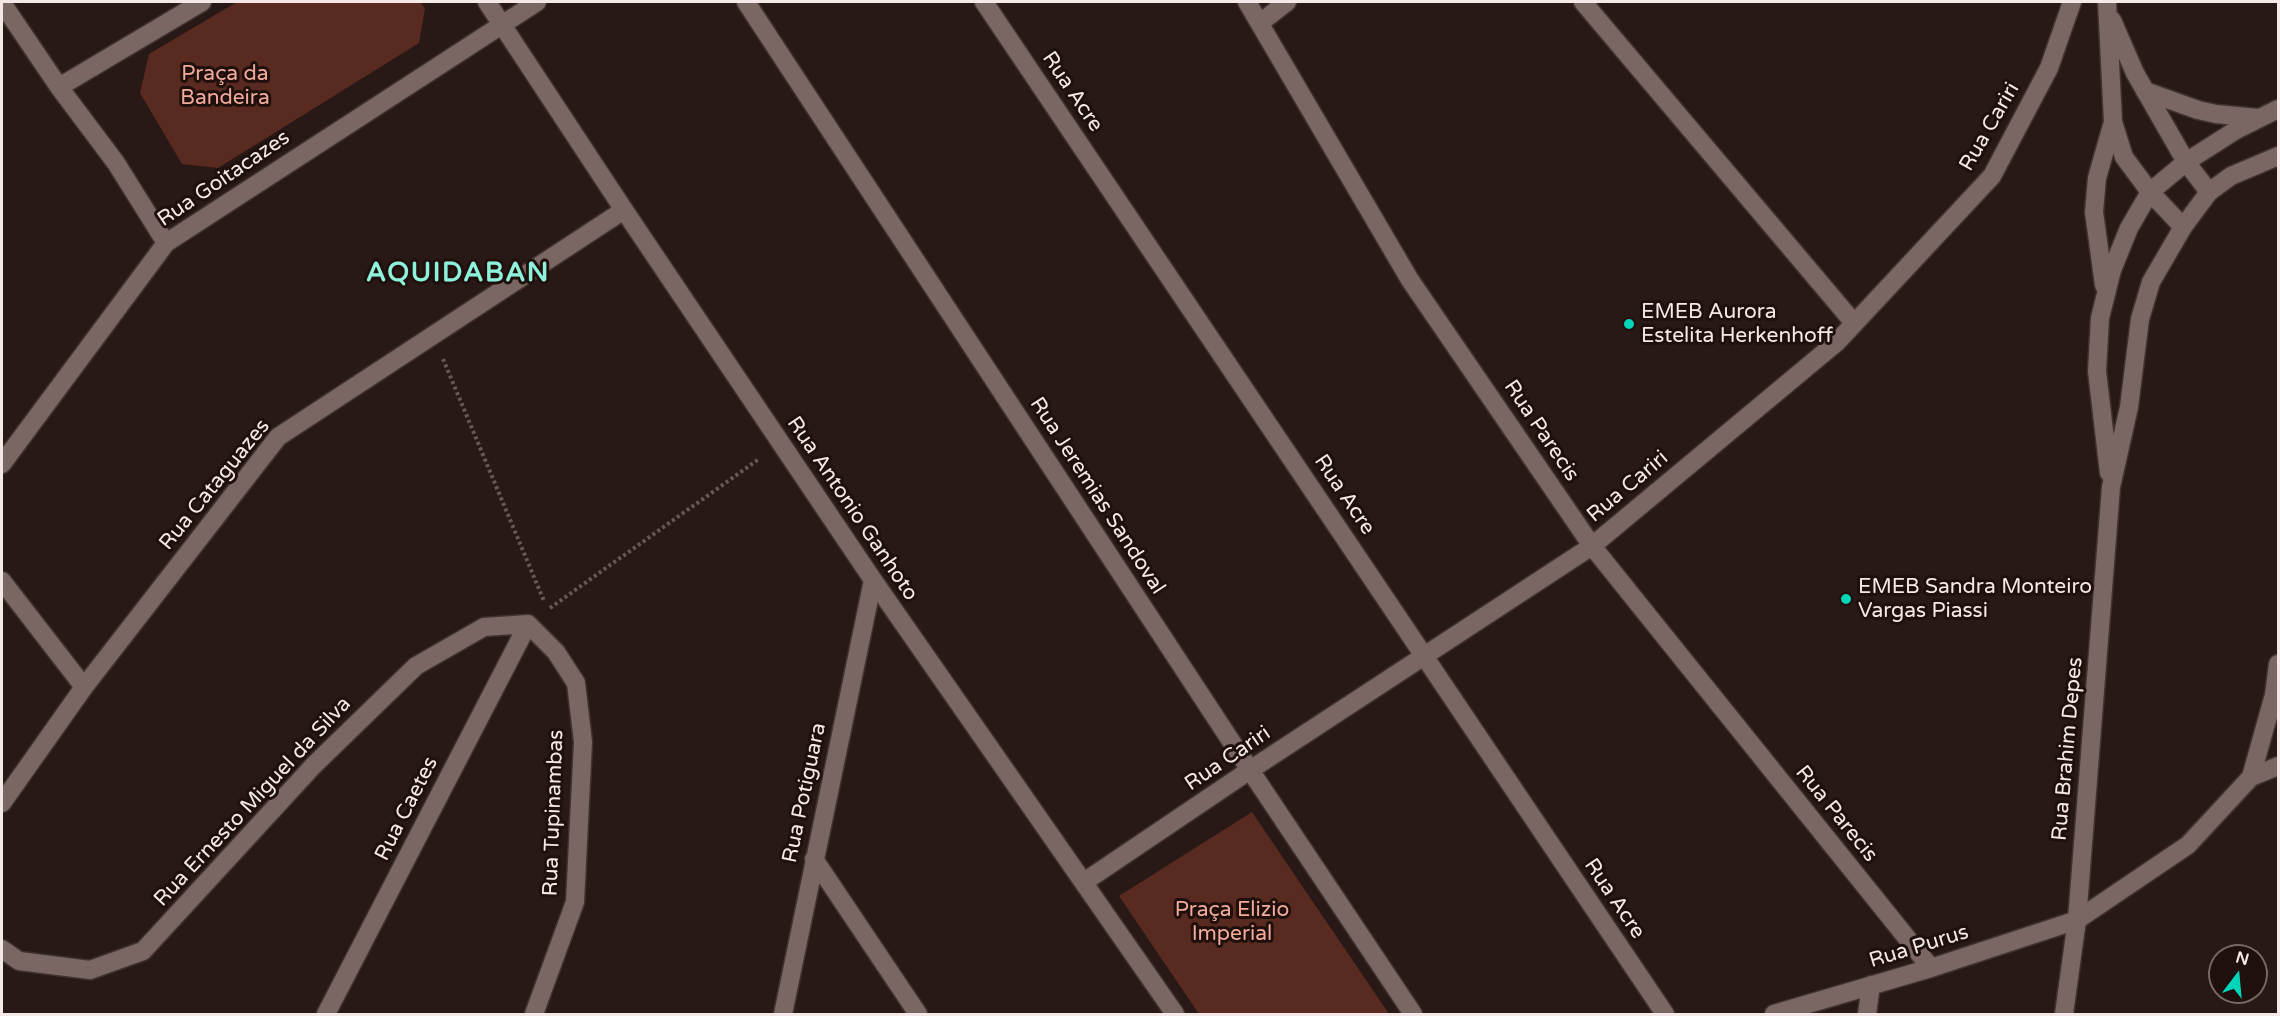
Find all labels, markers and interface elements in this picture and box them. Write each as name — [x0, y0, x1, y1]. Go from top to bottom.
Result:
street label: Rua Acre — [1036, 47, 1108, 137]
park label: Praça da Bandeira — [180, 61, 270, 111]
street label: Rua Cariri — [1955, 78, 2025, 176]
street label: Rua Goitacazes — [153, 125, 295, 233]
district label: AQUIDABAN — [366, 258, 550, 290]
place label: EMEB Aurora Estelita Herkenhoff — [1641, 299, 1833, 349]
marker: EMEB Aurora Estelita Herkenhoff — [1622, 317, 1636, 331]
street label: Rua Parecis — [1498, 376, 1584, 486]
street label: Rua Jeremias Sandoval — [1024, 393, 1170, 599]
street label: Rua Antonio Ganhoto — [781, 412, 923, 606]
street label: Rua Cataguazes — [154, 414, 276, 556]
street label: Rua Cariri — [1582, 446, 1674, 528]
street label: Rua Acre — [1308, 450, 1380, 540]
place label: EMEB Sandra Monteiro Vargas Piassi — [1858, 574, 2092, 624]
marker: EMEB Sandra Monteiro Vargas Piassi — [1839, 592, 1853, 606]
street label: Rua Brahim Depes — [2047, 656, 2089, 842]
street label: Rua Ernesto Miguel da Silva — [149, 692, 357, 912]
street label: Rua Potiguara — [778, 721, 832, 865]
street label: Rua Cariri — [1180, 721, 1276, 797]
street label: Rua Tupinambas — [538, 729, 570, 897]
street label: Rua Caetes — [370, 753, 444, 865]
street label: Rua Parecis — [1790, 761, 1882, 867]
street label: Rua Acre — [1578, 854, 1650, 944]
park label: Praça Elizio Imperial — [1175, 897, 1289, 947]
street label: Rua Purus — [1866, 920, 1972, 974]
north arrow — [2208, 944, 2268, 1004]
text: N — [2233, 947, 2251, 970]

